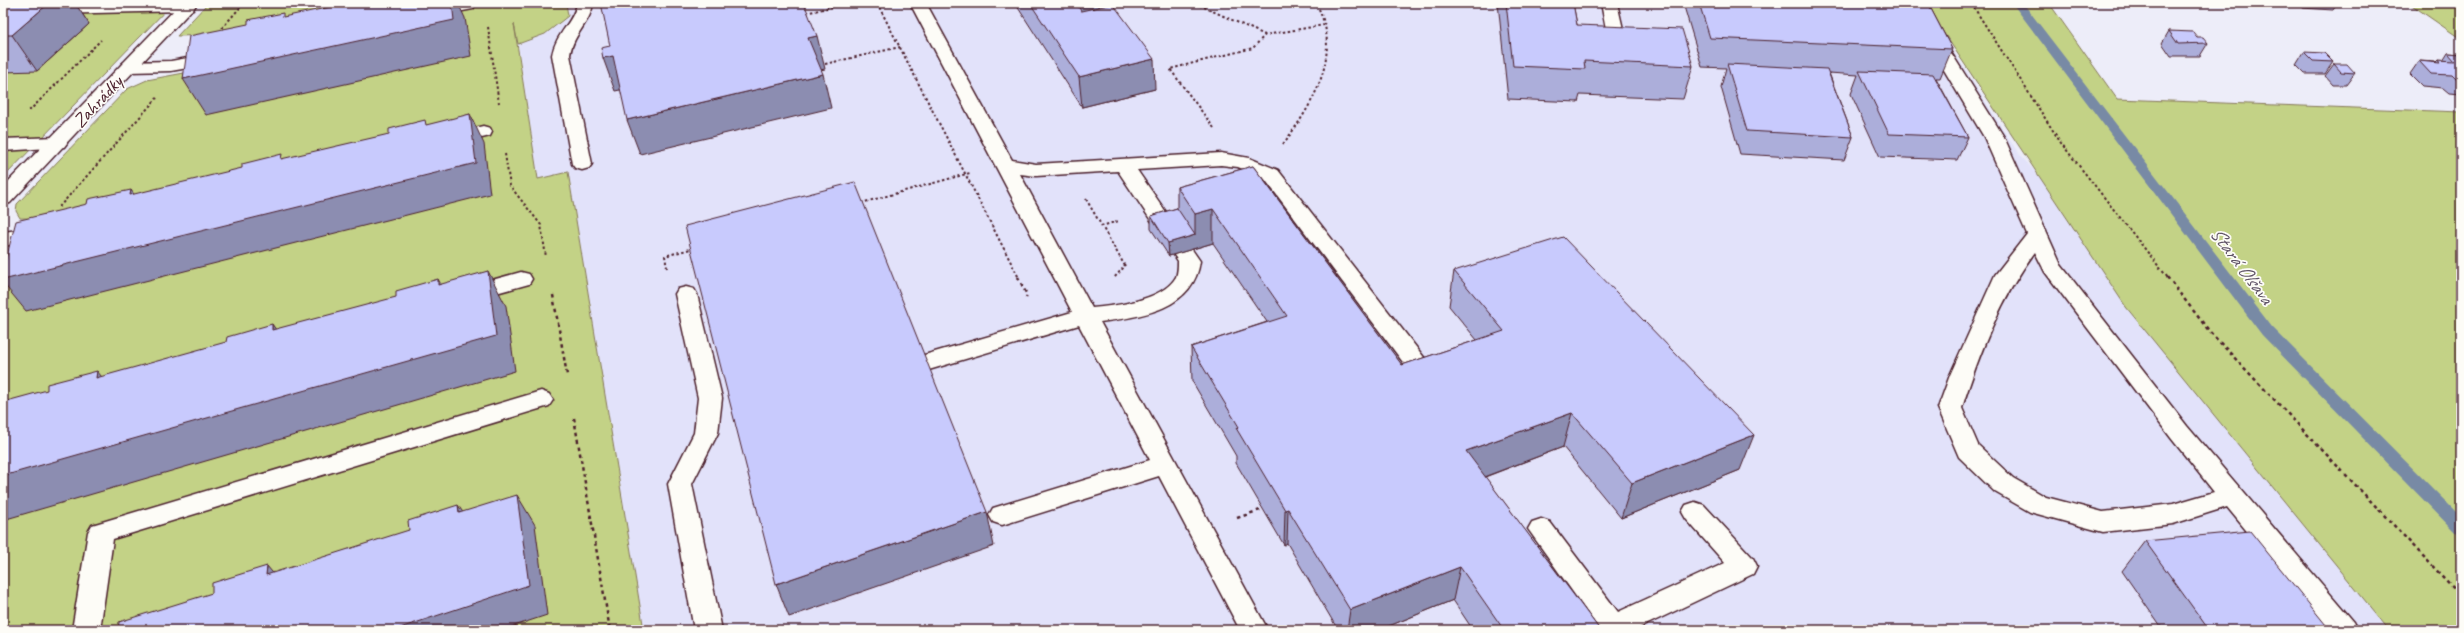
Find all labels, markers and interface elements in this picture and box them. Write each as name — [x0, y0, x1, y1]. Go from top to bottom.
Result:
street label: Zahrádky — [68, 69, 129, 133]
water label: Stará Olšava — [2205, 222, 2280, 310]

